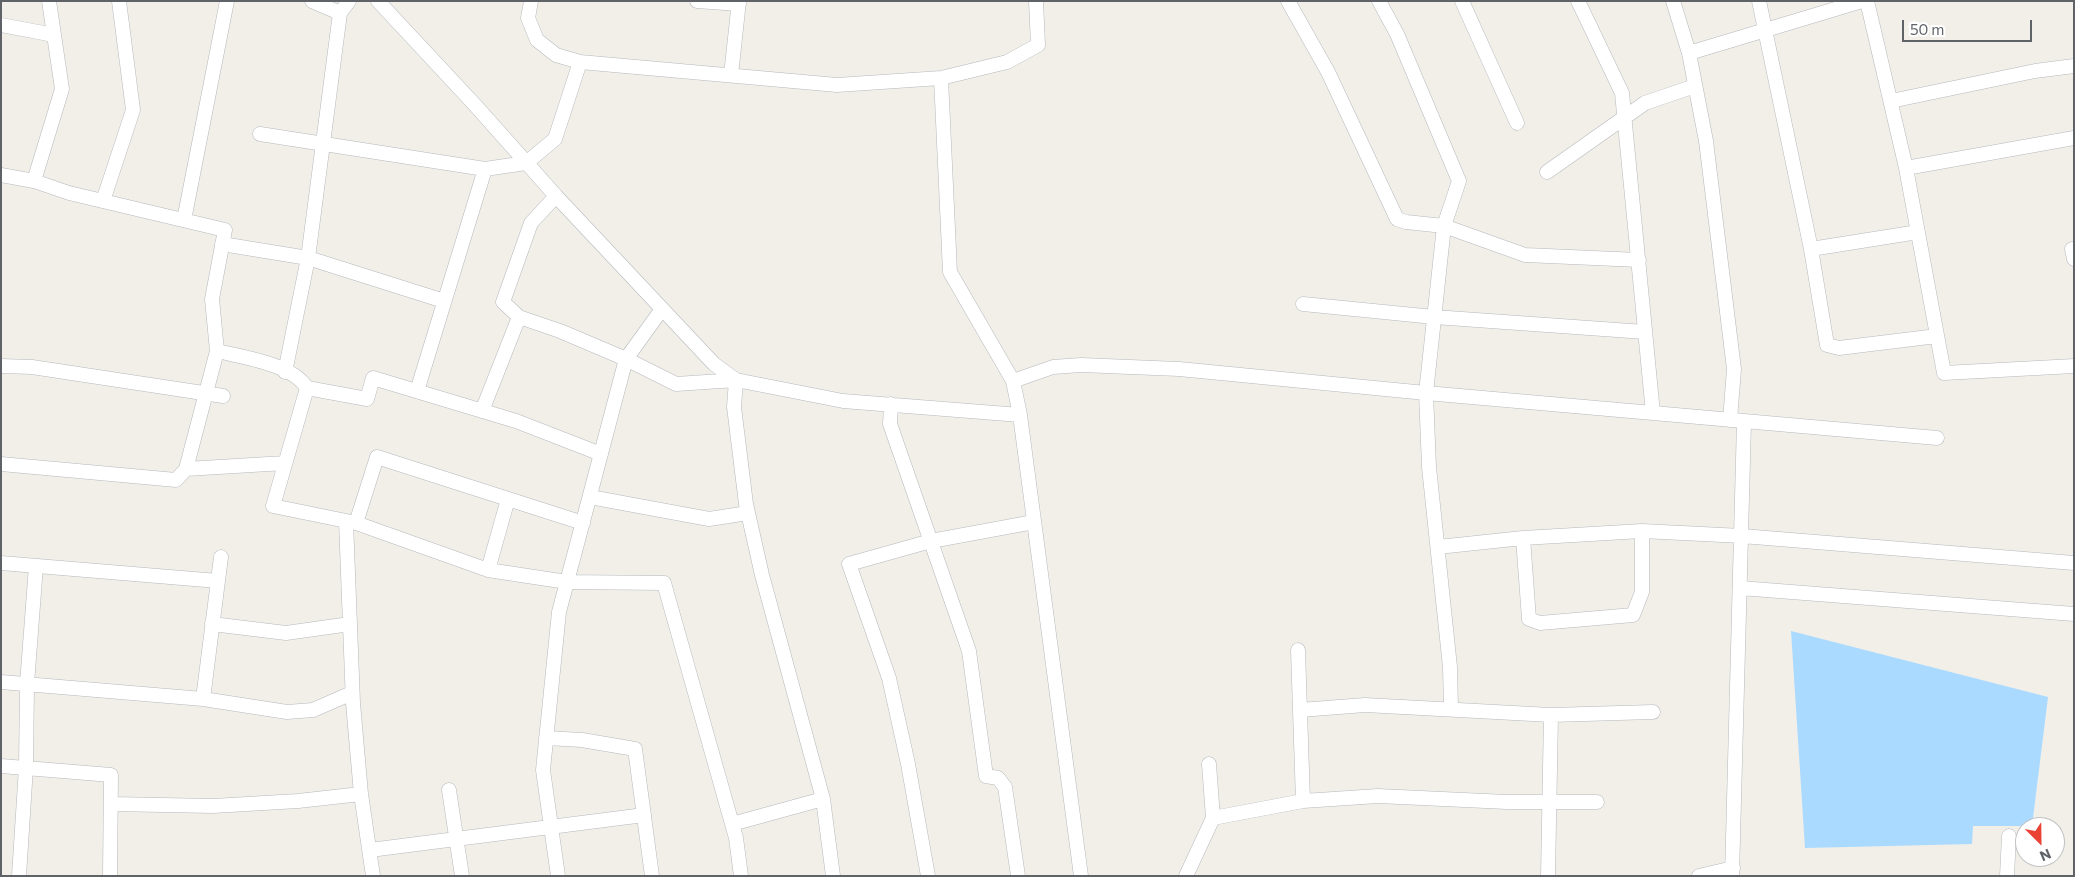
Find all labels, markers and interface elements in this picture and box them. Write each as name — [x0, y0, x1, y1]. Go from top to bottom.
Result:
scale bar — [1905, 10, 2035, 42]
text: 50 m — [1910, 20, 1944, 38]
north arrow — [2015, 817, 2065, 867]
text: N — [2038, 845, 2054, 865]

